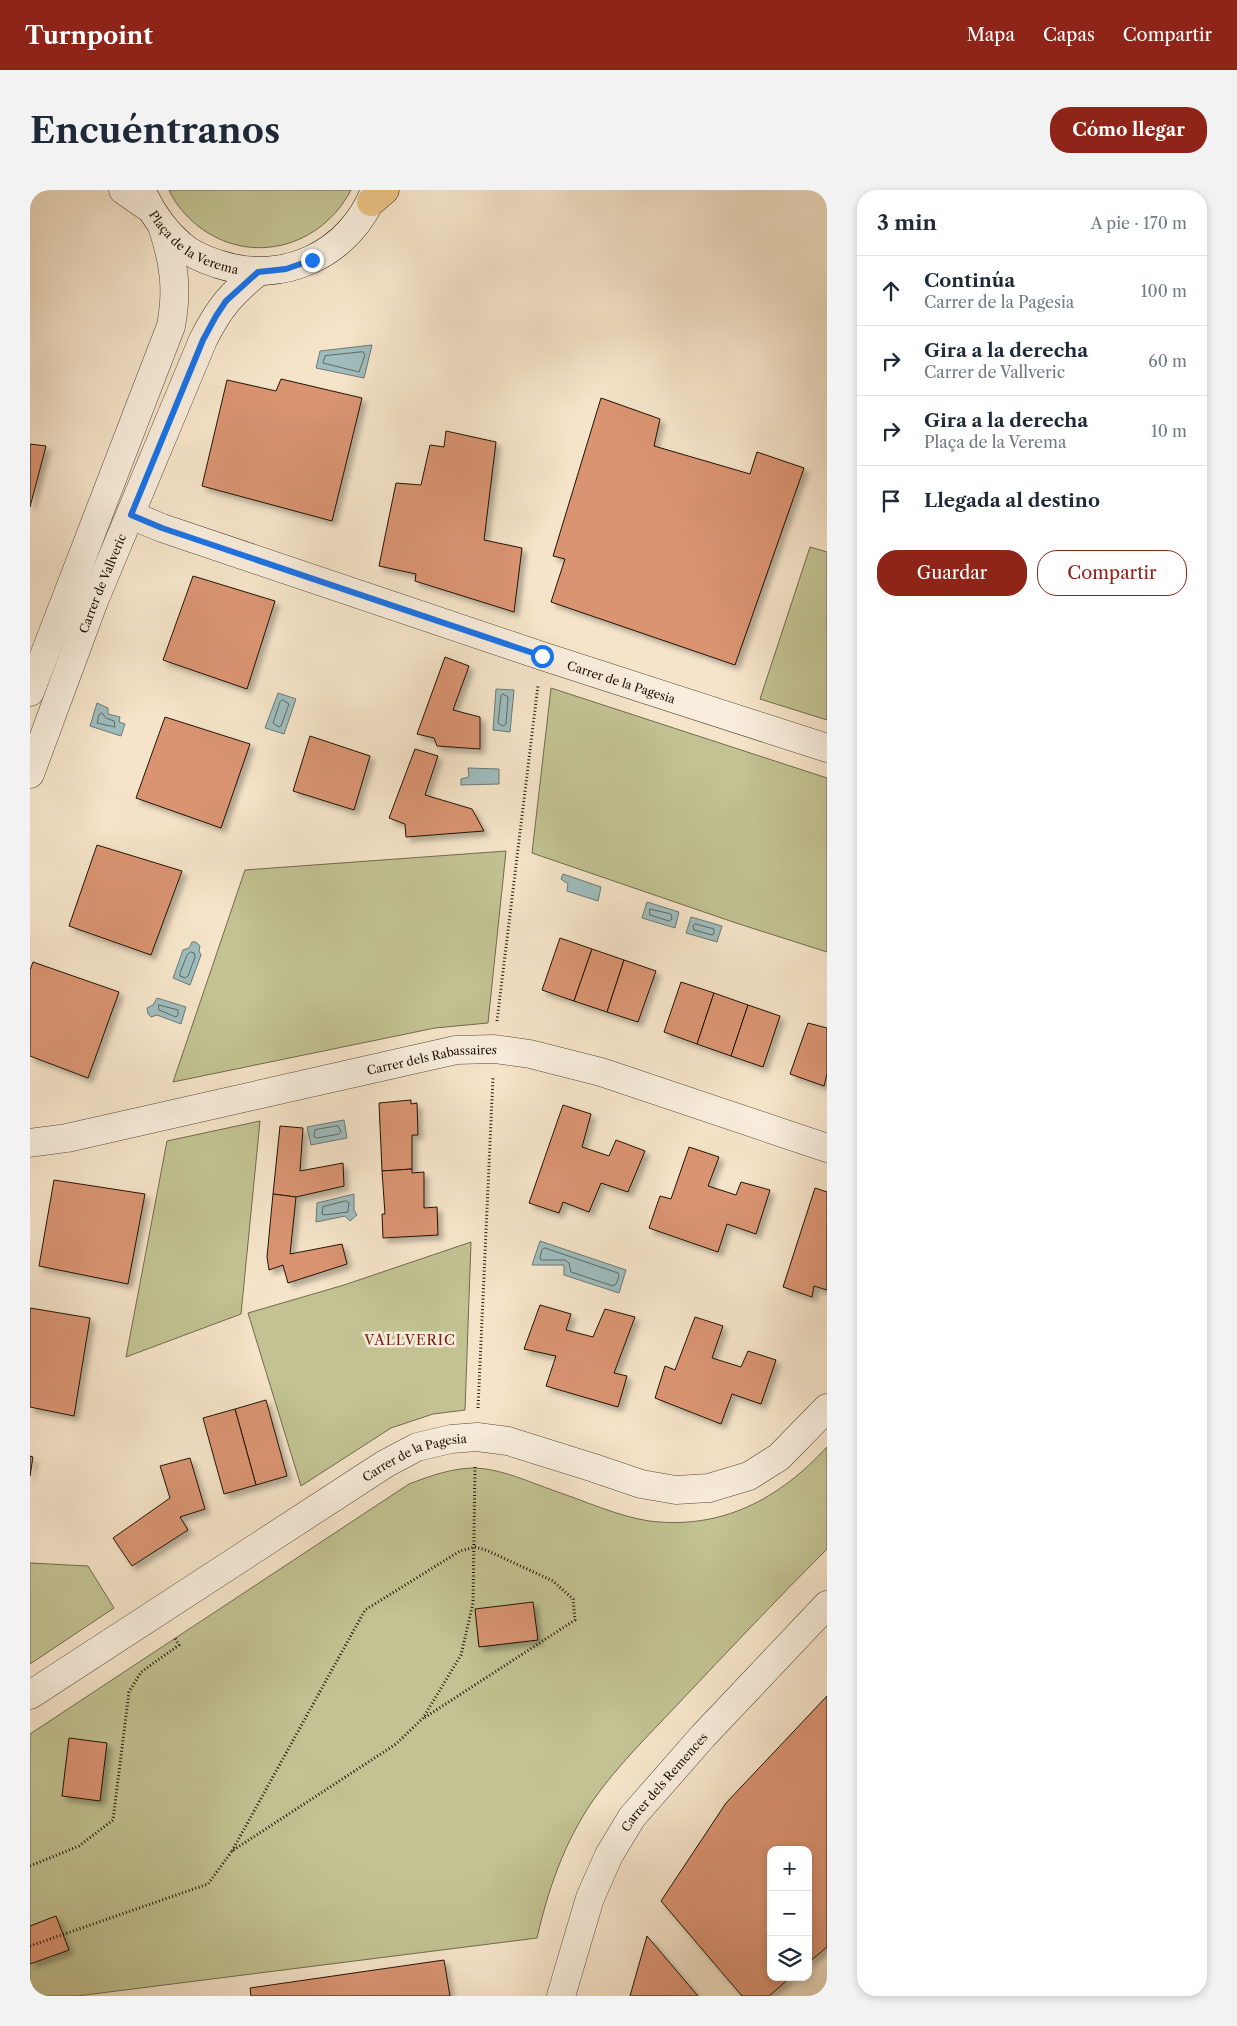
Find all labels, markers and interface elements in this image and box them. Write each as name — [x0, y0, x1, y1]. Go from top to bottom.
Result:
text: Turnpoint — [25, 21, 153, 50]
text: Mapa — [967, 24, 1015, 46]
text: Capas — [1043, 24, 1095, 46]
text: Compartir — [1123, 24, 1212, 46]
button: Cómo llegar — [1050, 107, 1207, 153]
text: Encuéntranos — [30, 109, 280, 152]
street label: Plaça de la Verema — [146, 208, 241, 277]
text: 3 min — [877, 210, 937, 235]
text: A pie · 170 m — [1091, 213, 1187, 233]
route end — [301, 249, 324, 272]
text: Continúa — [924, 269, 1015, 292]
icon: ahead — [877, 277, 905, 305]
text: 100 m — [1141, 281, 1187, 301]
text: Carrer de la Pagesia — [924, 292, 1074, 312]
text: Gira a la derecha — [924, 339, 1088, 362]
icon: right — [877, 347, 905, 375]
text: 60 m — [1148, 351, 1187, 371]
text: Carrer de Vallveric — [924, 362, 1065, 382]
text: Gira a la derecha — [924, 409, 1088, 432]
icon: right — [877, 417, 905, 445]
text: 10 m — [1151, 421, 1187, 441]
text: Plaça de la Verema — [924, 432, 1066, 452]
icon: arrive — [877, 487, 905, 515]
text: Llegada al destino — [924, 489, 1100, 512]
street label: Carrer de Vallveric — [75, 531, 129, 635]
button: Guardar — [877, 550, 1027, 596]
button: Compartir — [1037, 550, 1187, 596]
route start — [531, 645, 554, 668]
street label: Carrer de la Pagesia — [565, 657, 678, 706]
street label: Carrer dels Rabassaires — [365, 1041, 498, 1077]
district label: VALLVERIC — [363, 1331, 456, 1349]
street label: Carrer de la Pagesia — [359, 1430, 468, 1484]
street label: Carrer dels Remences — [618, 1729, 710, 1834]
map controls — [767, 1846, 812, 1981]
button: + — [767, 1846, 812, 1891]
button: − — [767, 1891, 812, 1936]
button: layers — [767, 1936, 812, 1981]

